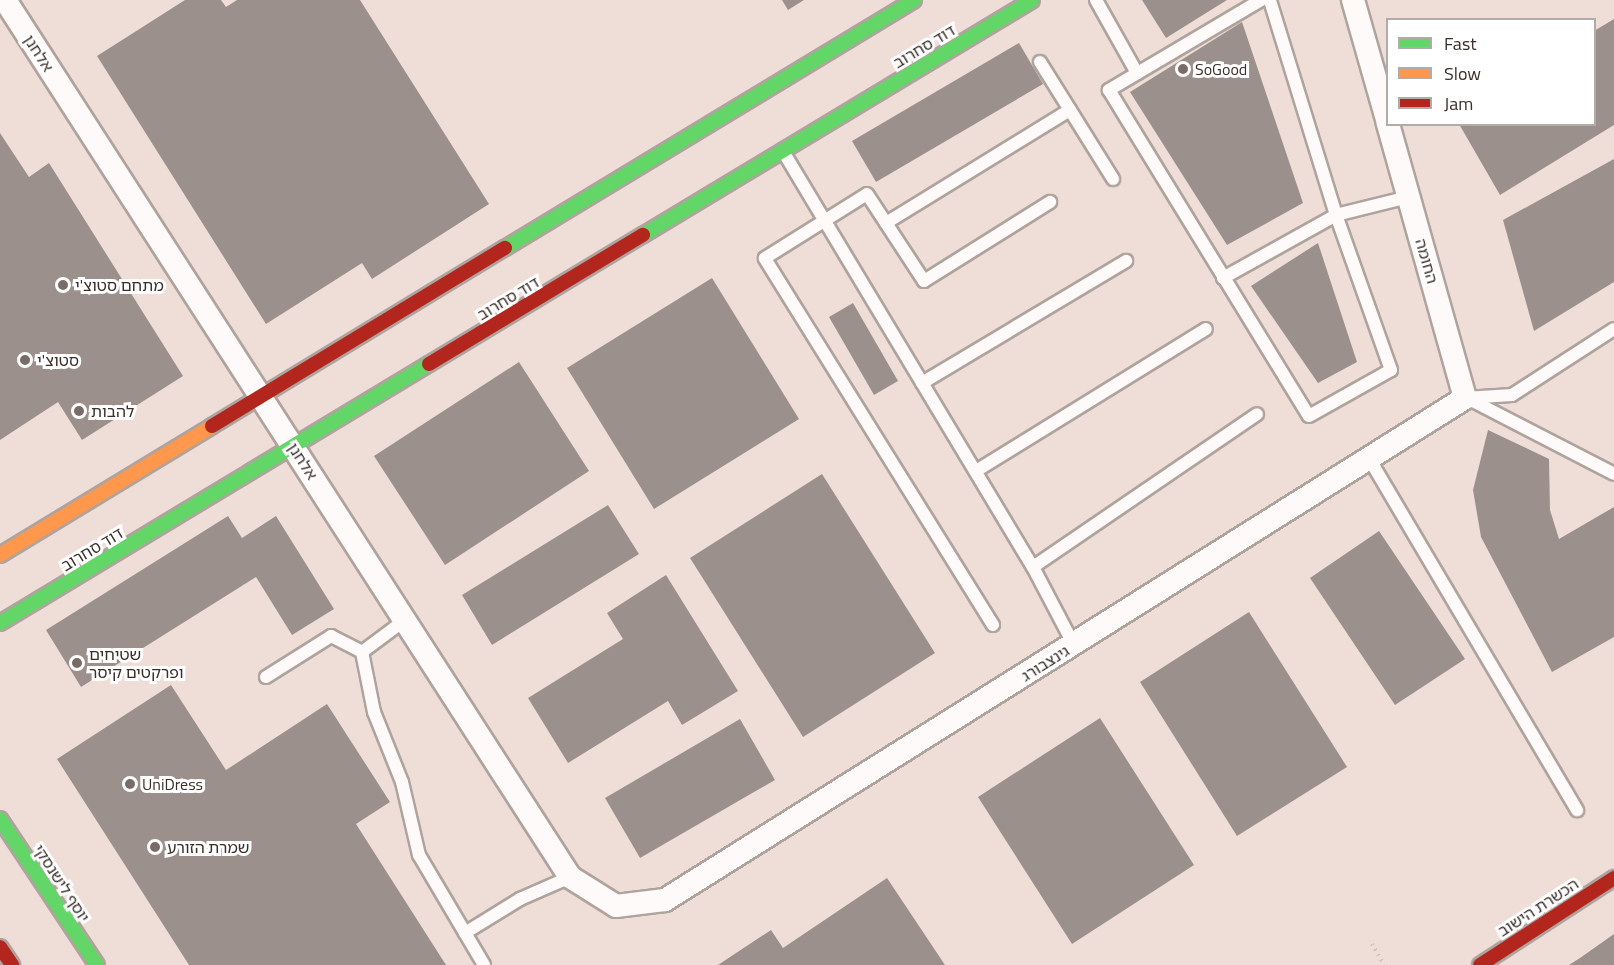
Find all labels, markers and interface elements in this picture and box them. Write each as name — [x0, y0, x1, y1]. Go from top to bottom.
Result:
legend — [1386, 18, 1596, 126]
street label: דוד סחרוב — [890, 20, 958, 72]
text: Fast — [1444, 30, 1477, 57]
street label: אלחנן — [20, 31, 58, 75]
place label: SoGood — [1195, 59, 1247, 79]
text: Slow — [1444, 60, 1481, 87]
marker: SoGood — [1176, 62, 1190, 76]
text: Jam — [1444, 90, 1473, 117]
street label: החומה — [1411, 236, 1443, 286]
street label: דוד סחרוב — [474, 272, 542, 324]
place label: מתחם סטוצ'י — [75, 275, 164, 295]
marker: מתחם סטוצ'י — [56, 278, 70, 292]
place label: סטוצ'י — [37, 350, 79, 370]
marker: סטוצ'י — [18, 353, 32, 367]
place label: להבות — [91, 401, 134, 421]
marker: להבות — [72, 404, 86, 418]
street label: אלחנן — [284, 439, 322, 483]
street label: דוד סחרוב — [58, 523, 126, 575]
street label: גינצבורג — [1017, 641, 1073, 685]
place label: שטיחים ופרקטים קיסר — [89, 644, 183, 682]
marker: שטיחים ופרקטים קיסר — [70, 656, 84, 670]
place label: UniDress — [142, 774, 203, 794]
marker: UniDress — [123, 777, 137, 791]
place label: שמרת הזורע — [167, 837, 250, 857]
marker: שמרת הזורע — [148, 840, 162, 854]
street label: יוסף לישנסקי — [30, 841, 94, 925]
street label: הכשרת הישוב — [1494, 874, 1582, 940]

